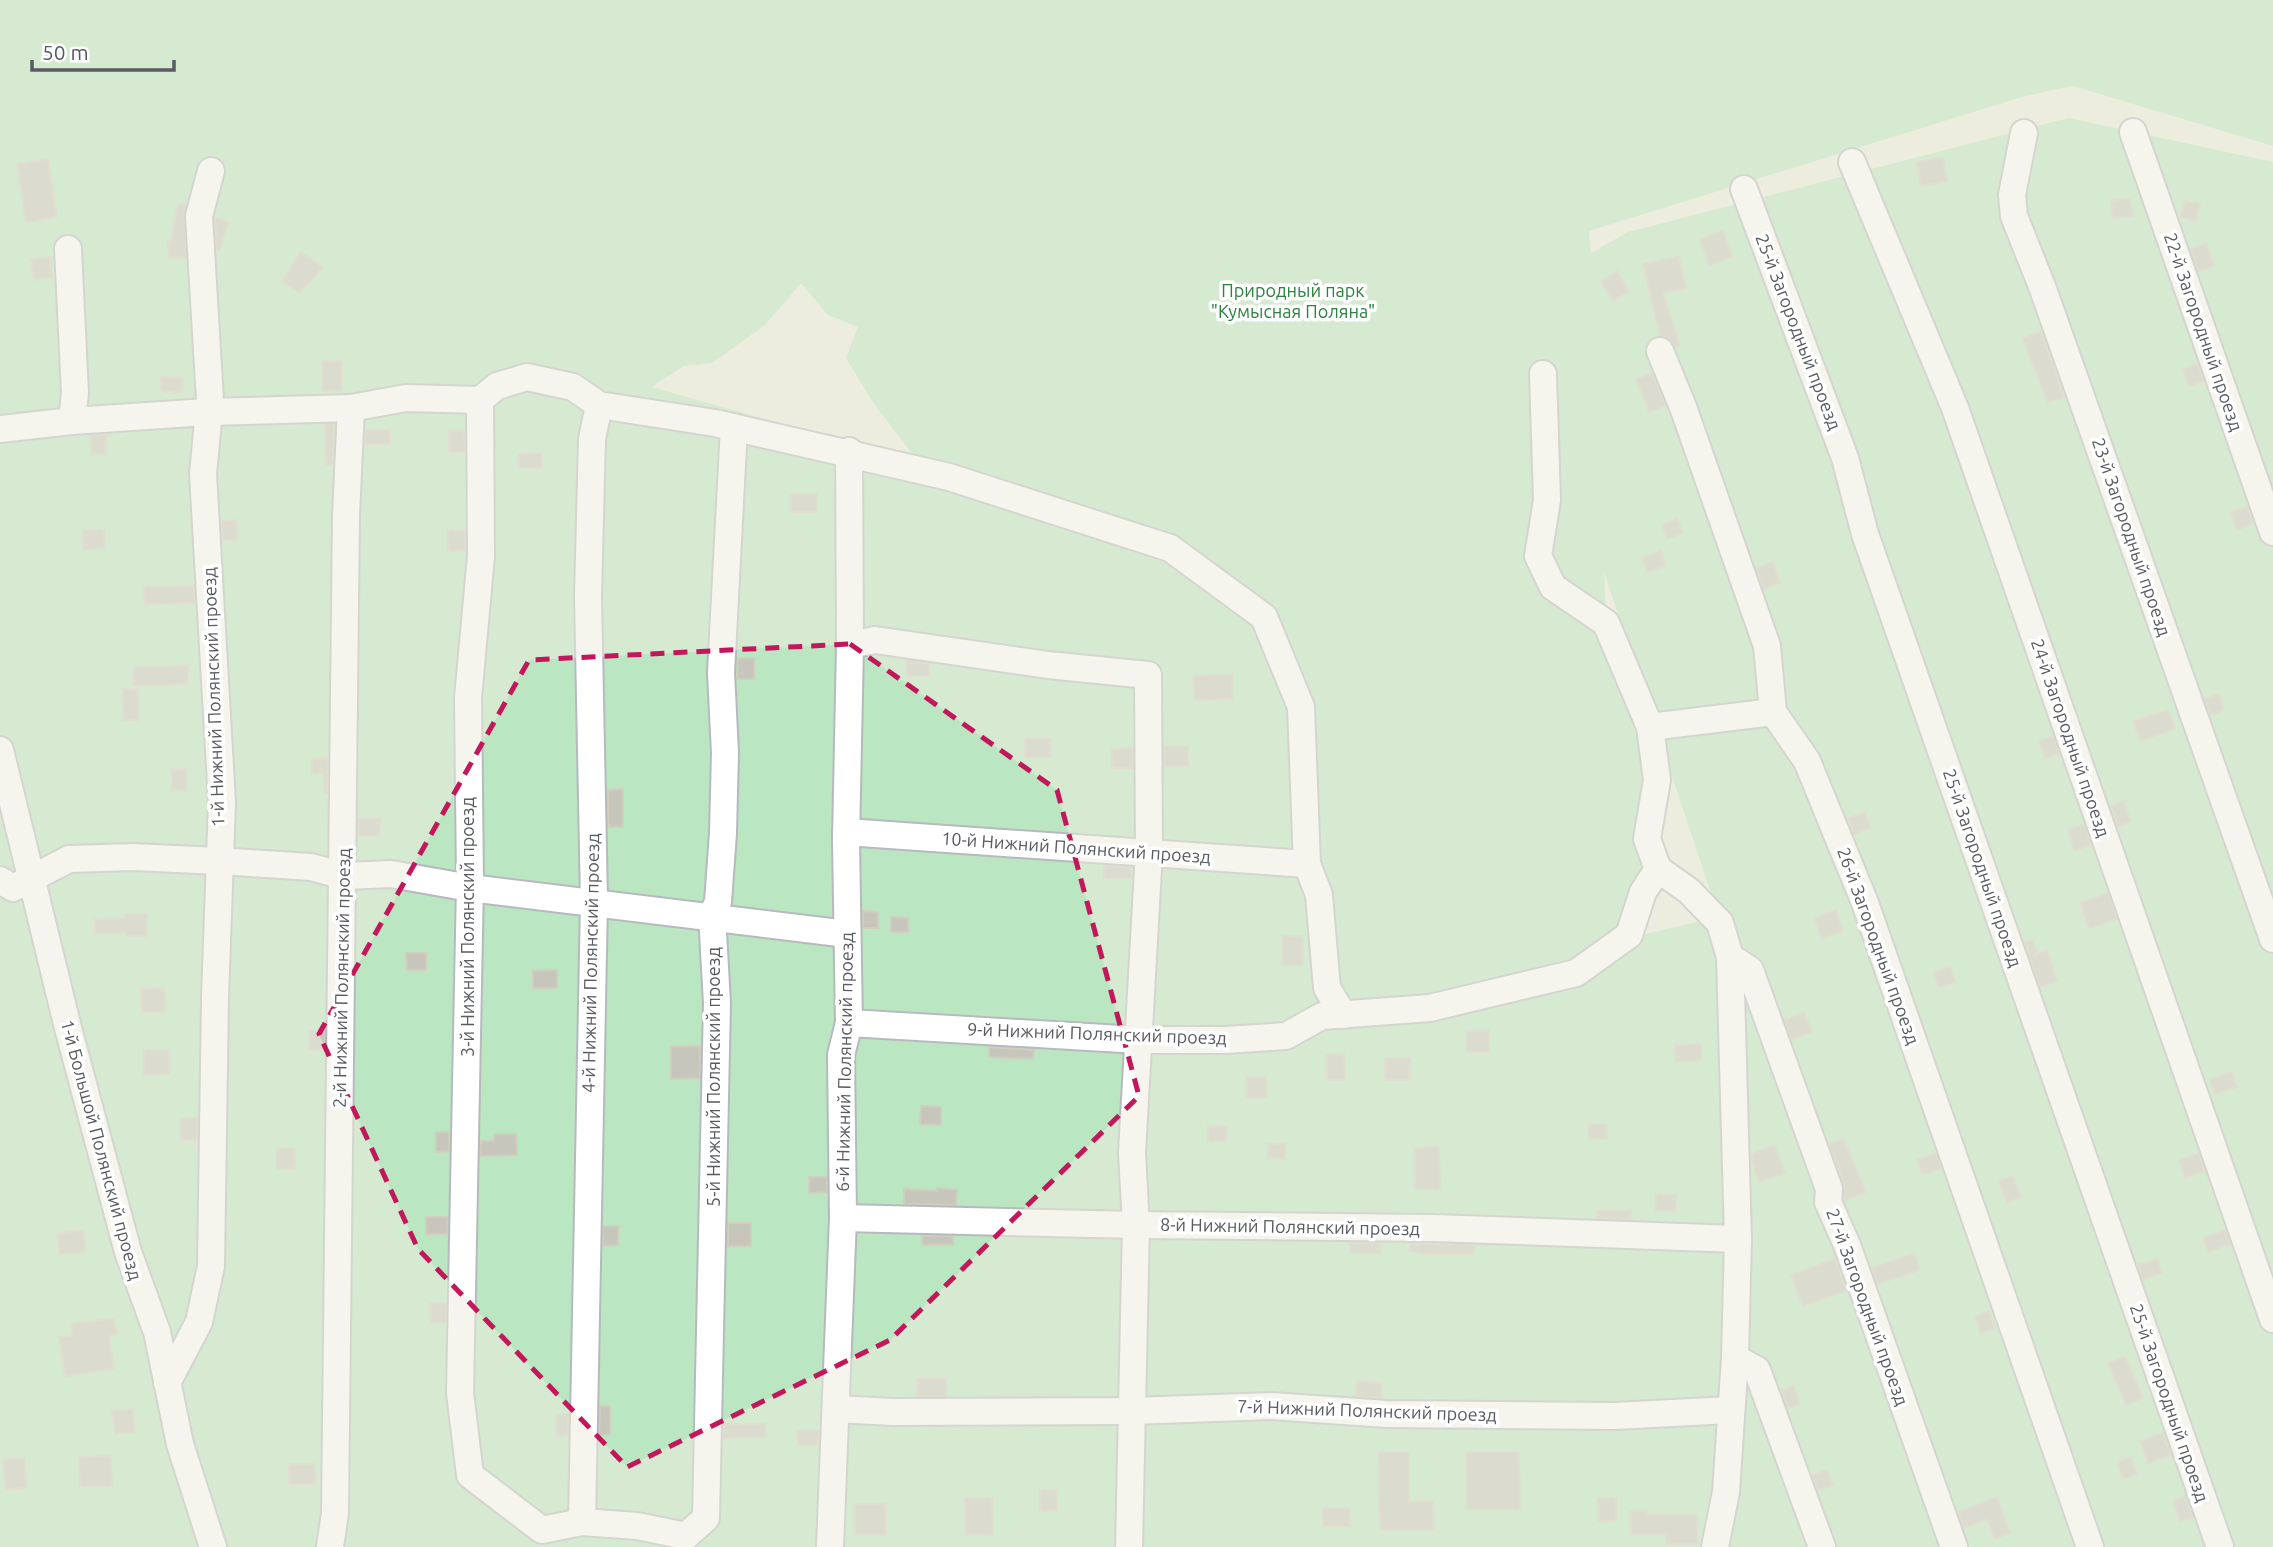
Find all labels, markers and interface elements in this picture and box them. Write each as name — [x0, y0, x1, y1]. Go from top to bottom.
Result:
scale bar — [32, 28, 173, 72]
text: 50 m — [42, 40, 89, 64]
street label: 22-й Загородный проезд — [2161, 230, 2247, 434]
street label: 25-й Загородный проезд — [1752, 231, 1846, 433]
park label: Природный парк "Кумысная Поляна" — [1211, 280, 1375, 321]
street label: 23-й Загородный проезд — [2089, 435, 2175, 639]
street label: 1-й Нижний Полянский проезд — [198, 566, 228, 827]
street label: 24-й Загородный проезд — [2028, 636, 2114, 840]
street label: 25-й Загородный проезд — [1940, 766, 2026, 970]
street label: 3-й Нижний Полянский проезд — [457, 797, 477, 1057]
street label: 10-й Нижний Полянский проезд — [941, 828, 1212, 866]
street label: 4-й Нижний Полянский проезд — [578, 832, 602, 1093]
street label: 26-й Загородный проезд — [1834, 844, 1924, 1047]
street label: 2-й Нижний Полянский проезд — [329, 847, 353, 1108]
street label: 6-й Нижний Полянский проезд — [832, 931, 856, 1192]
street label: 5-й Нижний Полянский проезд — [703, 947, 723, 1207]
street label: 1-й Большой Полянский проезд — [58, 1017, 147, 1283]
street label: 9-й Нижний Полянский проезд — [967, 1018, 1228, 1048]
street label: 27-й Загородный проезд — [1823, 1205, 1913, 1408]
street label: 8-й Нижний Полянский проезд — [1160, 1214, 1421, 1238]
street label: 25-й Загородный проезд — [2127, 1301, 2213, 1505]
street label: 7-й Нижний Полянский проезд — [1237, 1395, 1498, 1425]

